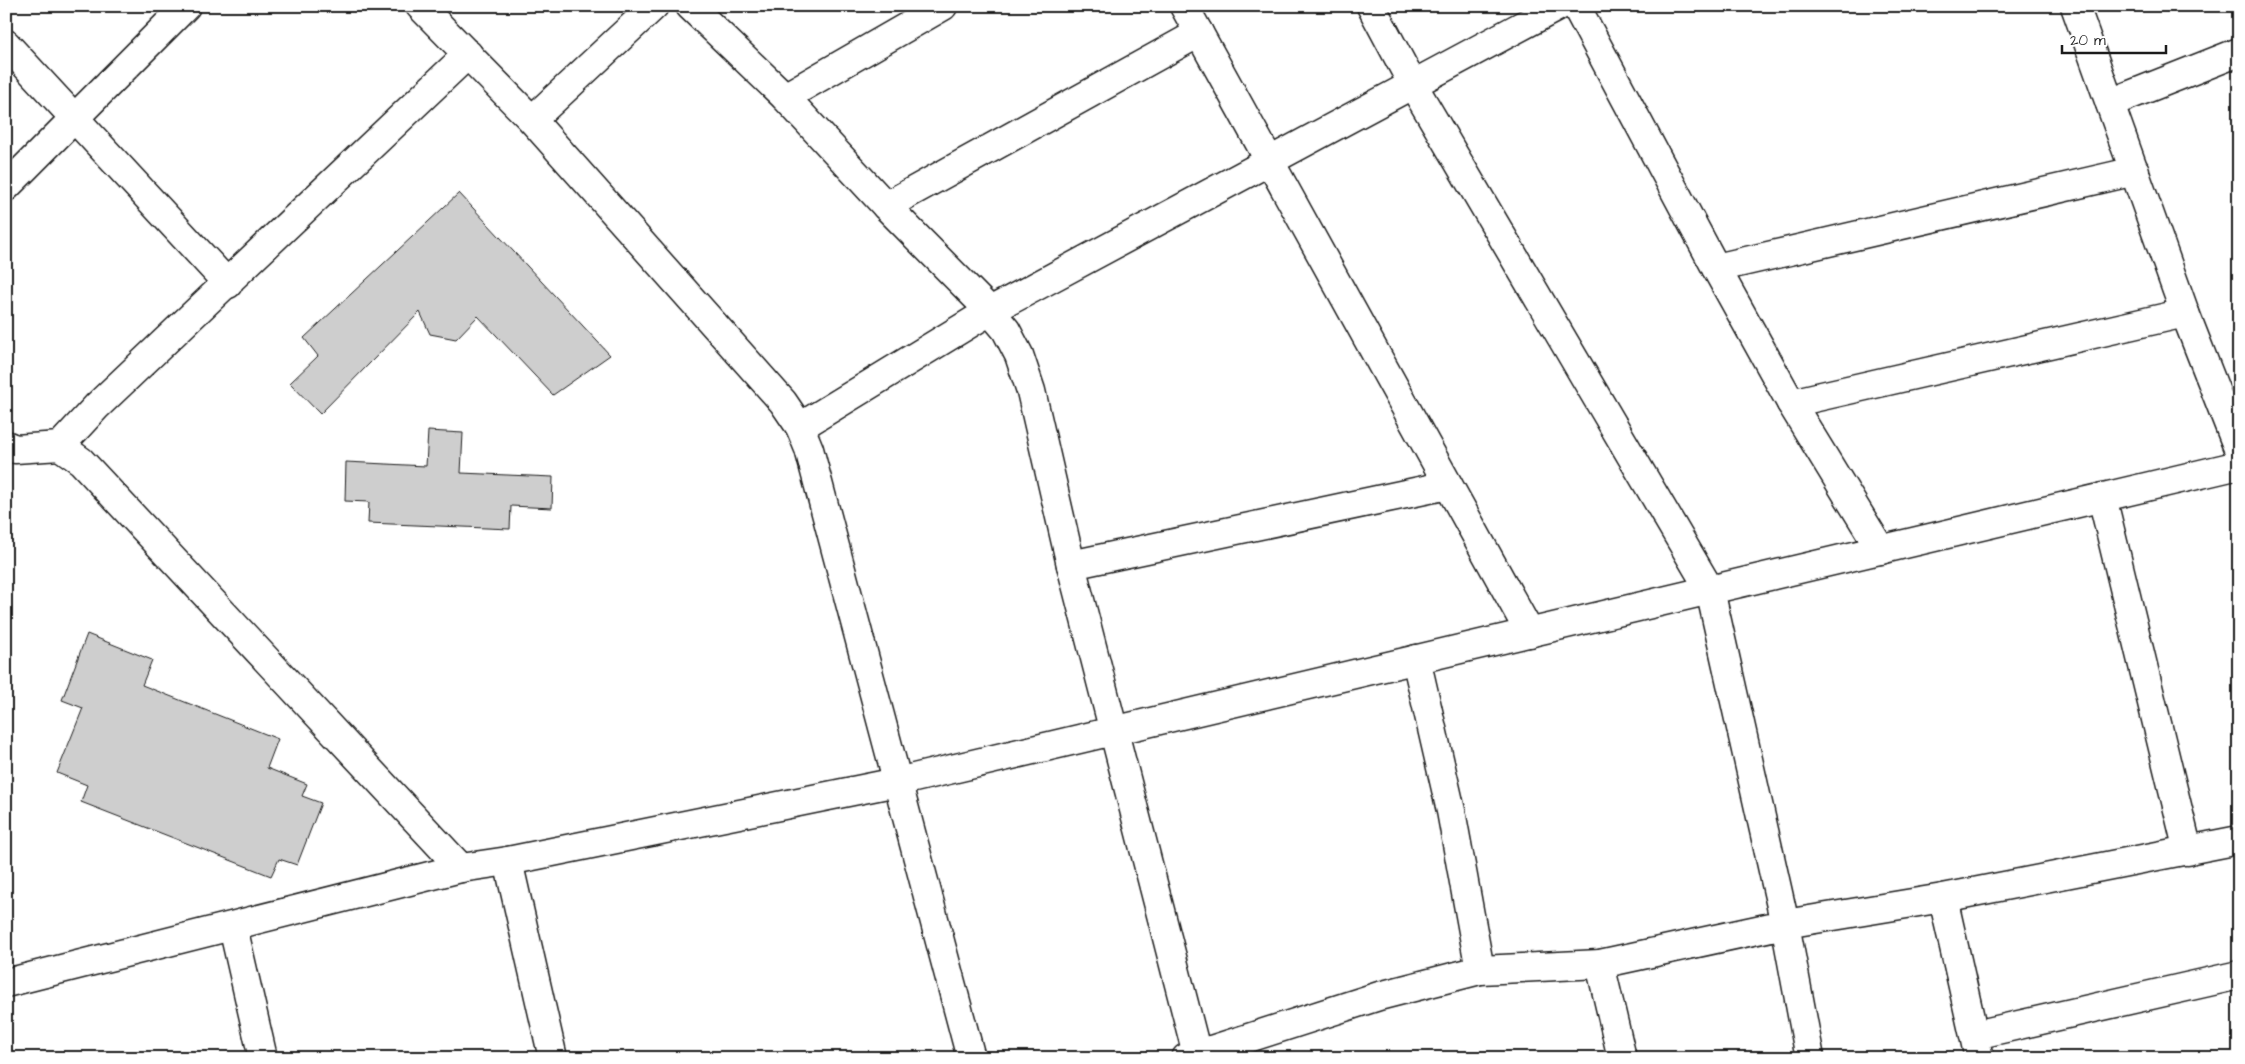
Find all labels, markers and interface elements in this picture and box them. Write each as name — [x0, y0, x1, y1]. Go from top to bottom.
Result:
scale bar — [2062, 22, 2166, 54]
text: 20 m — [2070, 30, 2106, 51]

